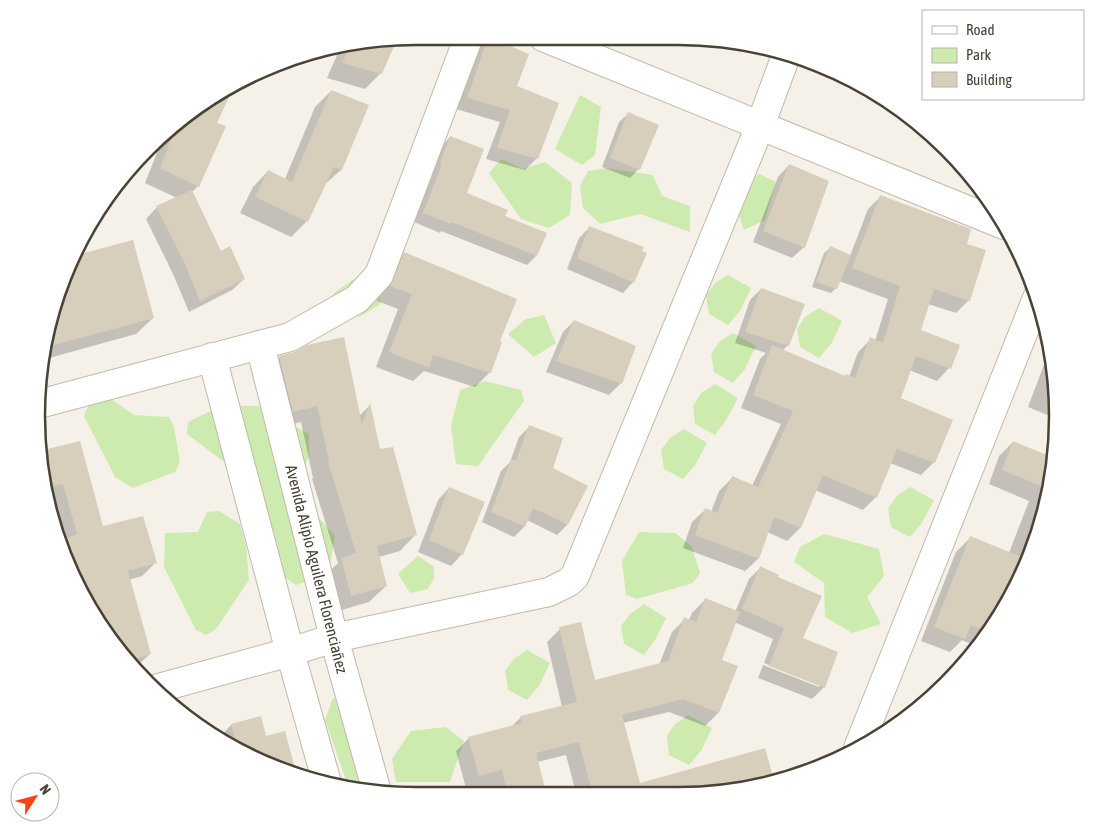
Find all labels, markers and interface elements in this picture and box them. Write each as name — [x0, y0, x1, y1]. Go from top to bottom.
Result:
legend — [922, 10, 1084, 100]
text: Road — [966, 21, 995, 38]
text: Park — [966, 46, 991, 63]
text: Building — [966, 71, 1012, 88]
street label: Avenida Alipio Aguilera Florenciañez — [281, 463, 352, 675]
north arrow — [10, 772, 60, 822]
text: N — [37, 781, 54, 797]

